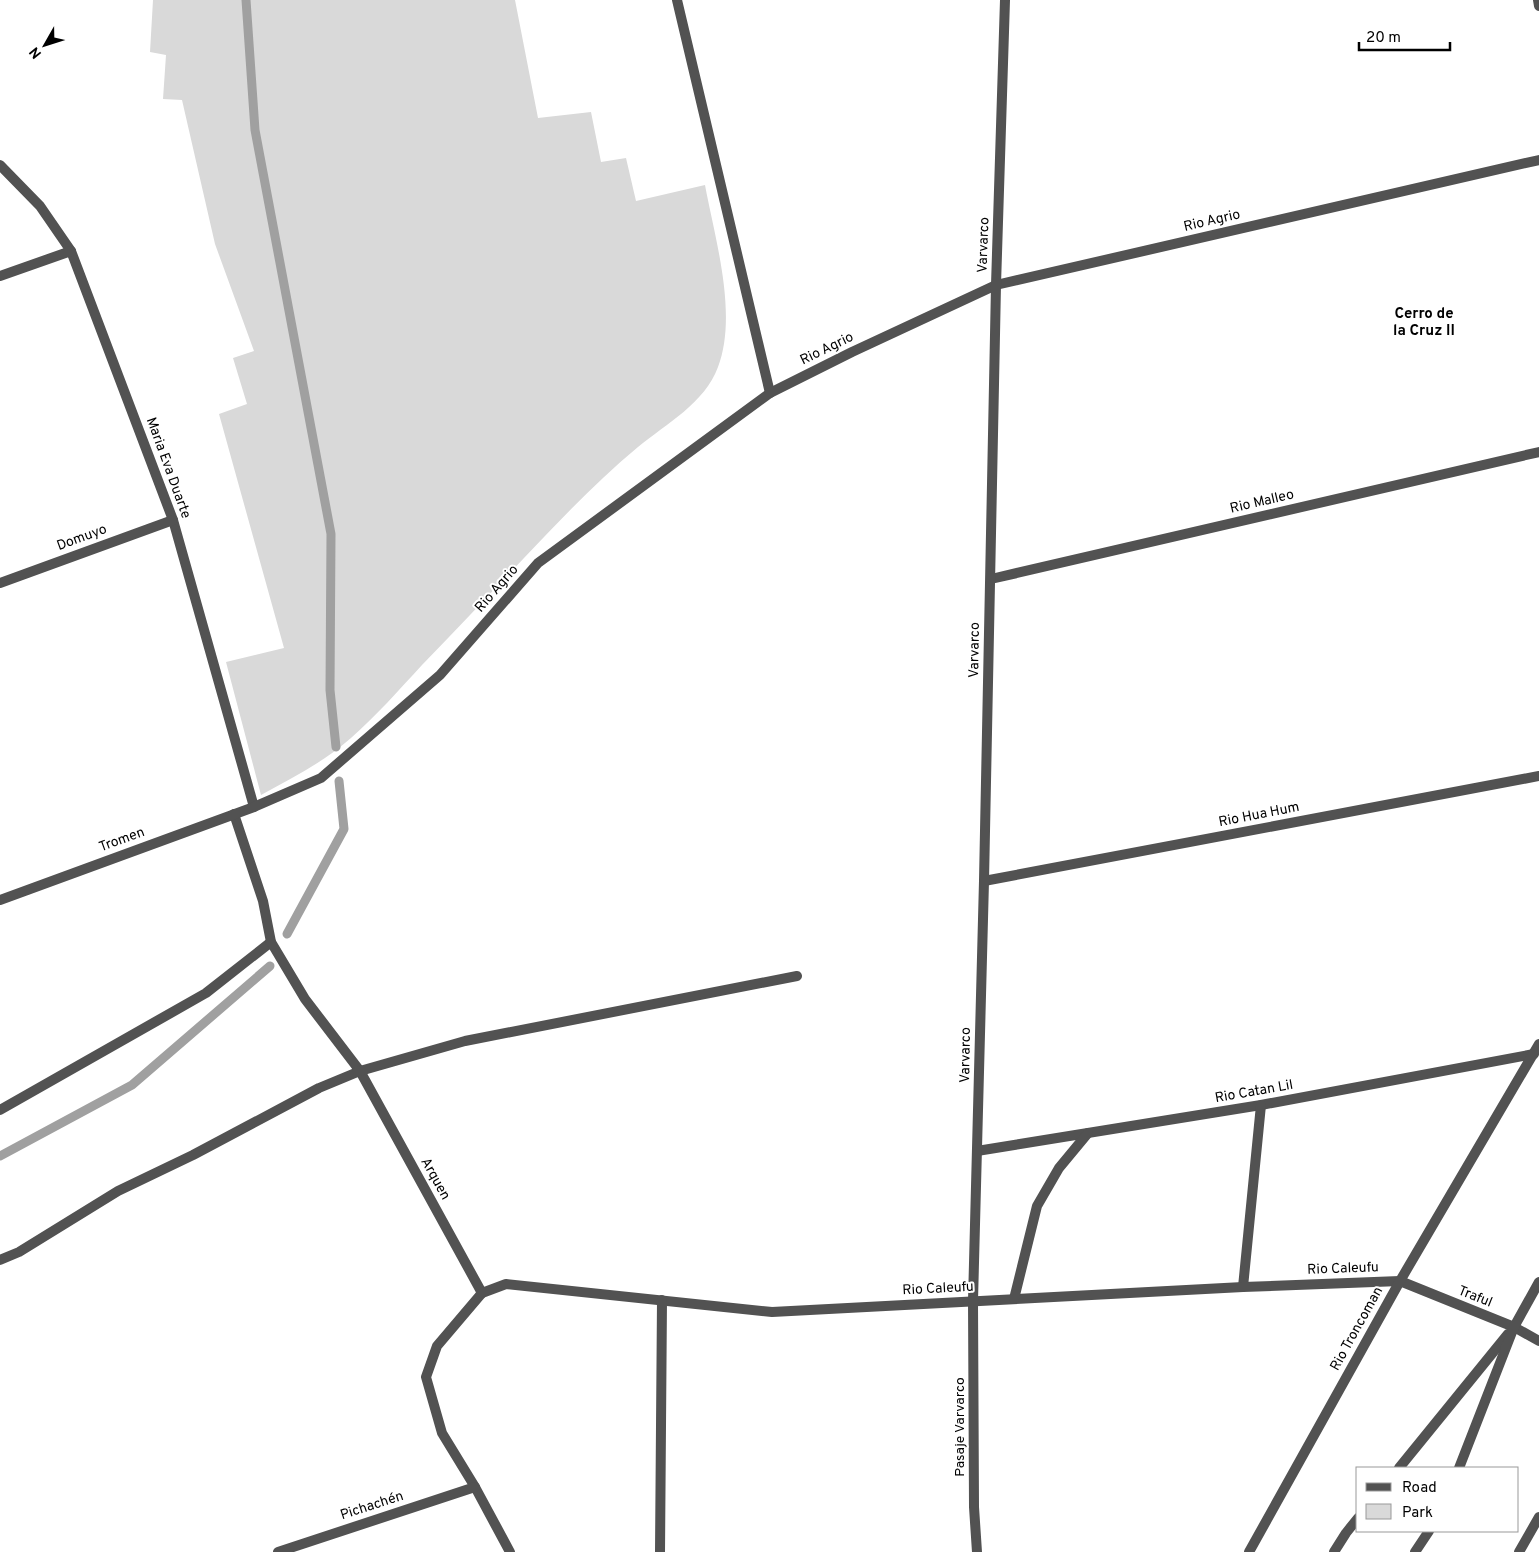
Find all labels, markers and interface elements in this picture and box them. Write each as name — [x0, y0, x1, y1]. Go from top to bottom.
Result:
north arrow — [20, 20, 70, 70]
scale bar — [1359, 20, 1450, 52]
text: 20 m — [1366, 29, 1401, 48]
text: N — [26, 43, 46, 61]
street label: Rio Agrio — [1182, 206, 1242, 236]
street label: Varvarco — [975, 217, 993, 273]
district label: Cerro de la Cruz II — [1393, 305, 1455, 341]
street label: Rio Agrio — [797, 329, 857, 369]
street label: Maria Eva Duarte — [142, 415, 194, 521]
street label: Rio Malleo — [1228, 486, 1296, 518]
street label: Domuyo — [55, 521, 110, 555]
street label: Rio Agrio — [472, 562, 522, 616]
street label: Varvarco — [966, 622, 984, 678]
street label: Rio Hua Hum — [1217, 799, 1301, 831]
street label: Tromen — [97, 824, 147, 856]
street label: Varvarco — [957, 1027, 975, 1083]
street label: Rio Catan Lil — [1214, 1077, 1294, 1107]
street label: Arquen — [416, 1155, 454, 1203]
street label: Rio Caleufu — [1307, 1259, 1379, 1279]
street label: Rio Caleufu — [902, 1279, 974, 1299]
street label: Traful — [1455, 1282, 1495, 1312]
street label: Rio Troncoman — [1327, 1284, 1387, 1374]
street label: Pasaje Varvarco — [952, 1377, 969, 1477]
legend — [1356, 1467, 1519, 1532]
text: Road — [1402, 1479, 1437, 1498]
street label: Pichachén — [338, 1488, 406, 1524]
text: Park — [1402, 1504, 1433, 1523]

